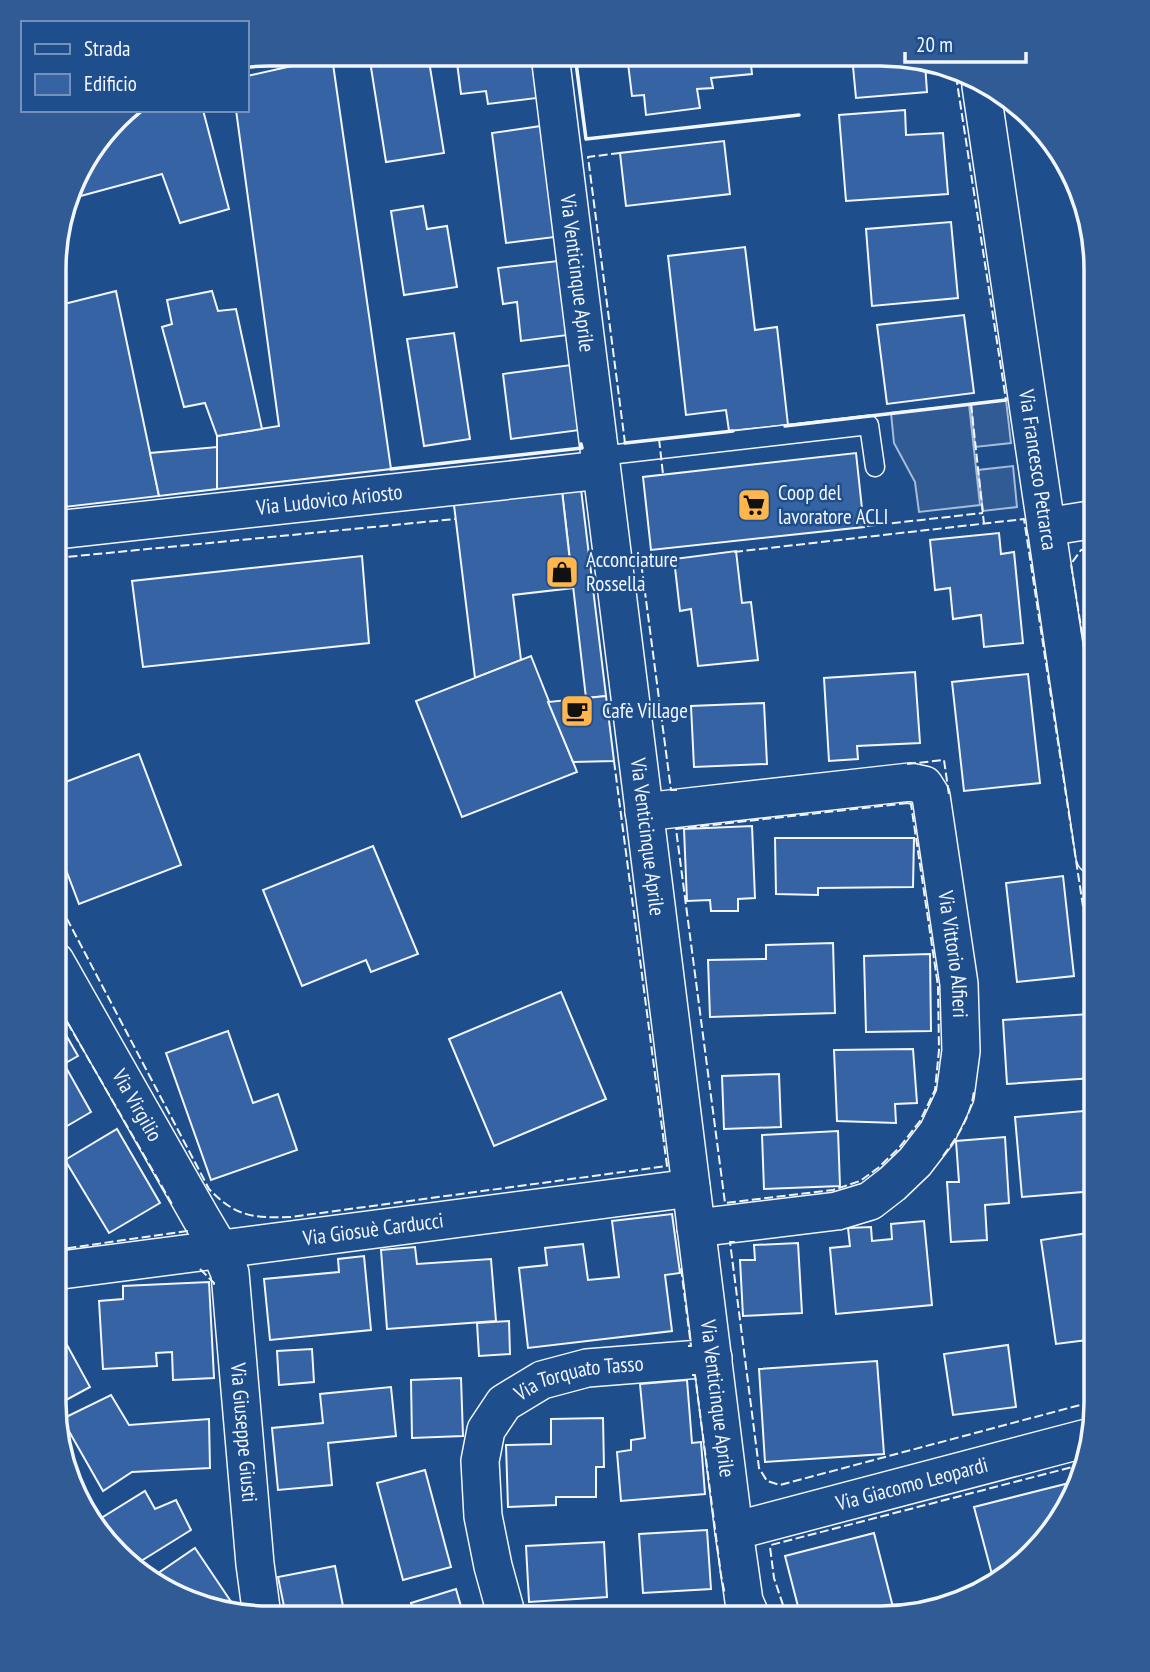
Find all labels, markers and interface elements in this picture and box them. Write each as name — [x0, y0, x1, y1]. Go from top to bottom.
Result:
legend — [21, 21, 248, 112]
scale bar — [905, 21, 1026, 65]
text: 20 m — [916, 31, 953, 58]
text: Strada — [84, 35, 130, 62]
text: Edificio — [84, 70, 137, 97]
street label: Via Venticinque Aprile — [554, 192, 601, 354]
street label: Via Francesco Petrarca — [1013, 387, 1064, 552]
street label: Via Ludovico Ariosto — [254, 478, 404, 521]
place label: Coop del lavoratore ACLI — [778, 479, 888, 530]
supermarket icon: Coop del lavoratore ACLI — [735, 486, 773, 524]
place label: Acconciature Rossella — [586, 546, 678, 597]
shop icon: Acconciature Rossella — [543, 553, 581, 591]
cafe icon: Cafè Village — [558, 692, 596, 730]
place label: Cafè Village — [602, 697, 688, 724]
street label: Via Venticinque Aprile — [625, 755, 671, 917]
street label: Via Vittorio Alfieri — [932, 888, 974, 1018]
street label: Via Virgilio — [106, 1063, 169, 1146]
street label: Via Giosuè Carducci — [300, 1206, 445, 1252]
street label: Via Venticinque Aprile — [695, 1317, 741, 1479]
street label: Via Torquato Tasso — [508, 1350, 644, 1407]
street label: Via Giuseppe Giusti — [225, 1361, 264, 1503]
street label: Via Giacomo Leopardi — [832, 1451, 991, 1517]

